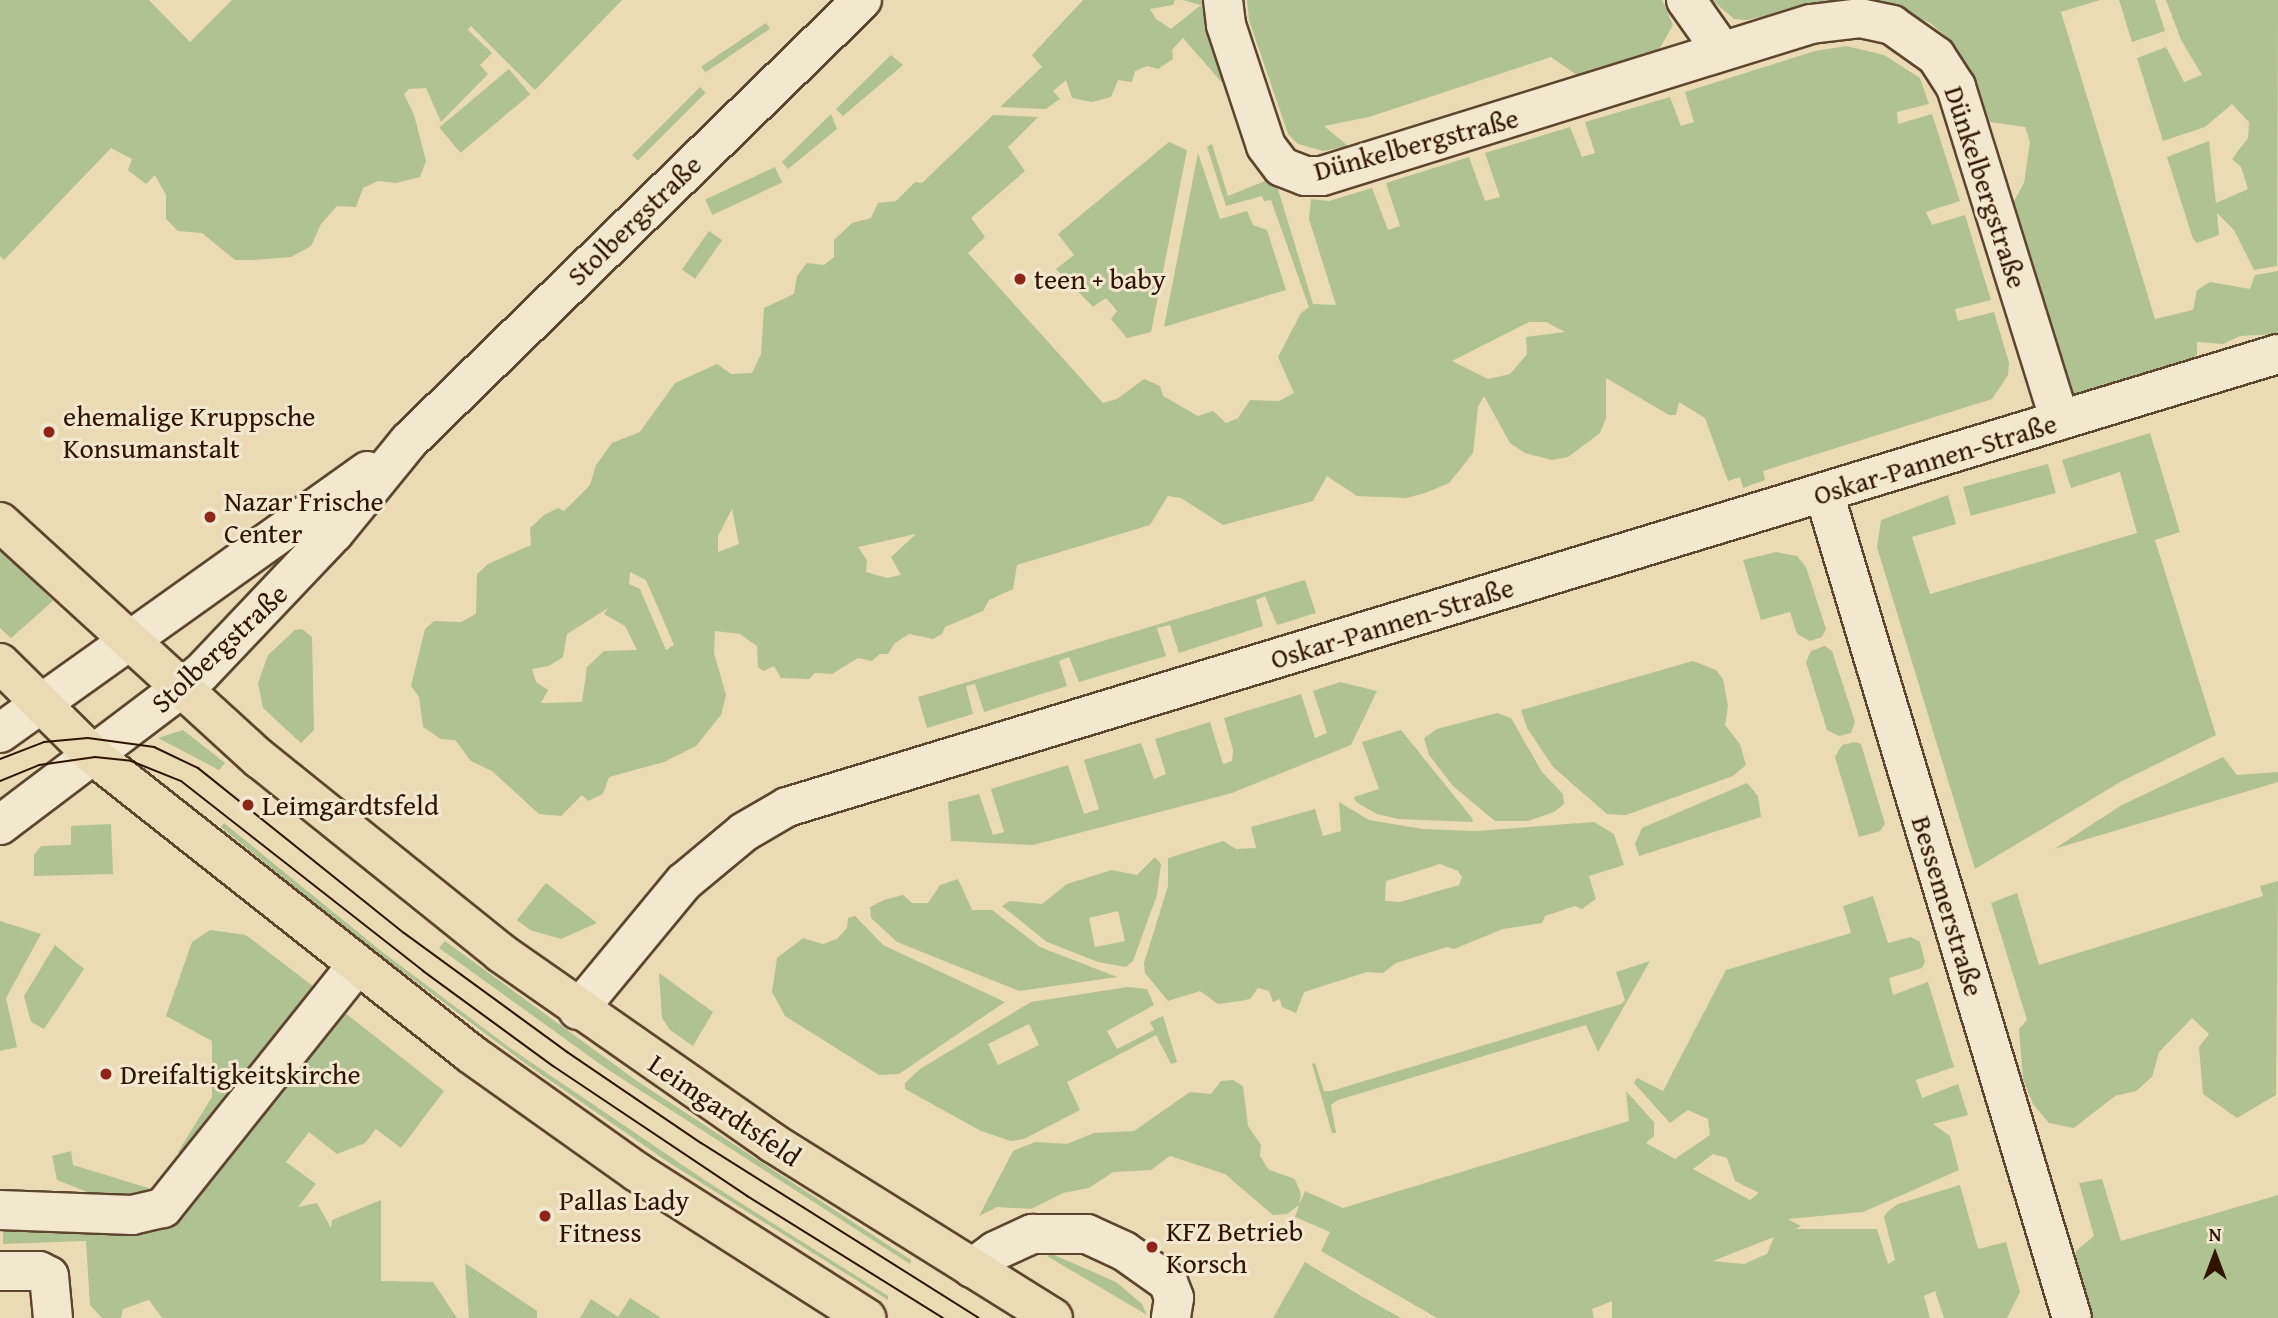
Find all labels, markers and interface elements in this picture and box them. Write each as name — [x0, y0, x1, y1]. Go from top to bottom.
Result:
street label: Dünkelbergstraße — [1937, 82, 2035, 292]
street label: Dünkelbergstraße — [1310, 101, 1522, 187]
street label: Stolbergstraße — [560, 148, 708, 292]
place label: teen + baby — [1034, 262, 1166, 296]
marker: teen + baby — [1012, 271, 1028, 287]
place label: ehemalige Kruppsche Konsumanstalt — [63, 399, 316, 465]
street label: Oskar-Pannen-Straße — [1809, 406, 2061, 512]
marker: ehemalige Kruppsche Konsumanstalt — [41, 424, 57, 440]
place label: Nazar Frische Center — [224, 484, 384, 550]
marker: Nazar Frische Center — [202, 509, 218, 525]
street label: Oskar-Pannen-Straße — [1266, 570, 1518, 676]
street label: Stolbergstraße — [144, 576, 294, 720]
place label: Leimgardtsfeld — [262, 788, 439, 822]
marker: Leimgardtsfeld — [240, 797, 256, 813]
street label: Bessemerstraße — [1905, 812, 1991, 1000]
street label: Leimgardtsfeld — [642, 1047, 808, 1173]
place label: Dreifaltigkeitskirche — [120, 1057, 361, 1091]
marker: Dreifaltigkeitskirche — [98, 1066, 114, 1082]
place label: Pallas Lady Fitness — [559, 1183, 689, 1249]
marker: Pallas Lady Fitness — [537, 1208, 553, 1224]
place label: KFZ Betrieb Korsch — [1166, 1214, 1303, 1280]
north arrow — [2180, 1220, 2250, 1290]
text: N — [2209, 1220, 2221, 1248]
marker: KFZ Betrieb Korsch — [1144, 1239, 1160, 1255]

